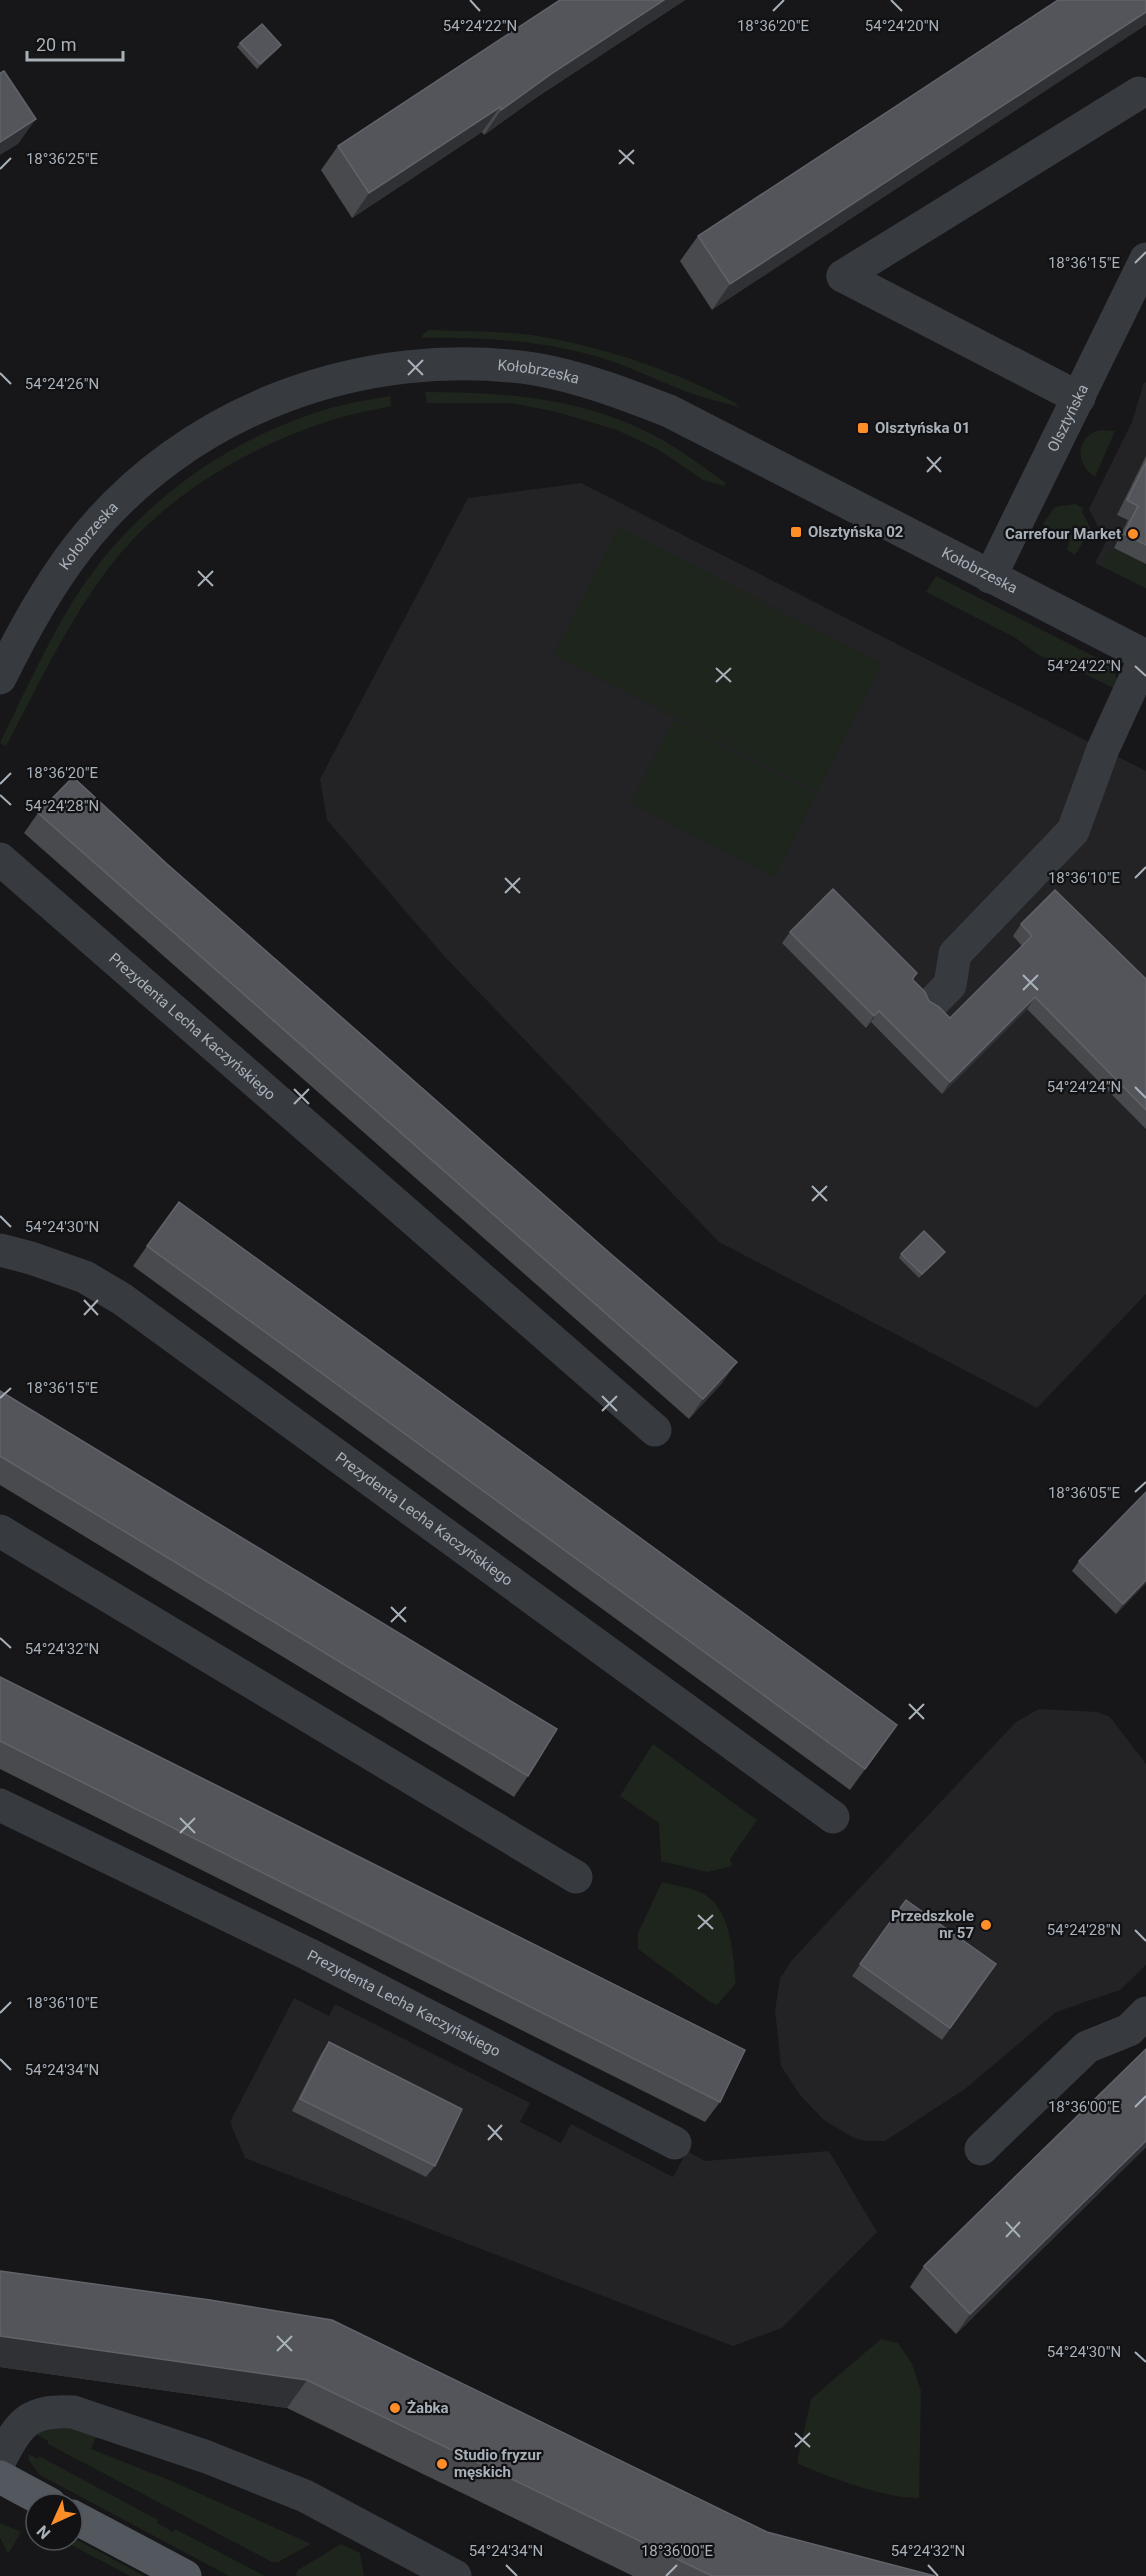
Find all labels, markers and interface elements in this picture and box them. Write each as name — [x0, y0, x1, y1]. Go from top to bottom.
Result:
text: 54°24'22"N — [443, 17, 517, 35]
text: 18°36'20"E — [737, 17, 810, 35]
text: 54°24'20"N — [865, 17, 939, 35]
scale bar — [27, 24, 123, 62]
text: 20 m — [36, 34, 76, 55]
text: 18°36'25"E — [26, 150, 99, 168]
text: 18°36'15"E — [1048, 254, 1121, 272]
street label: Kołobrzeska — [497, 356, 581, 388]
text: 54°24'26"N — [25, 375, 99, 393]
street label: Olsztyńska — [1044, 381, 1092, 455]
place label: Olsztyńska 01 — [875, 419, 970, 437]
marker: Olsztyńska 01 — [856, 421, 870, 435]
street label: Kołobrzeska — [55, 498, 122, 573]
place label: Olsztyńska 02 — [808, 523, 904, 541]
marker: Olsztyńska 02 — [789, 525, 803, 539]
place label: Carrefour Market — [1005, 525, 1121, 543]
marker: Carrefour Market — [1126, 527, 1140, 541]
street label: Kołobrzeska — [939, 544, 1020, 597]
text: 54°24'22"N — [1047, 657, 1121, 675]
text: 18°36'20"E — [26, 764, 99, 782]
text: 54°24'28"N — [25, 797, 99, 815]
text: 18°36'10"E — [1048, 869, 1121, 887]
street label: Prezydenta Lecha Kaczyńskiego — [105, 949, 279, 1104]
text: 54°24'24"N — [1047, 1078, 1121, 1096]
text: 54°24'30"N — [25, 1218, 99, 1236]
text: 18°36'15"E — [26, 1379, 99, 1397]
street label: Prezydenta Lecha Kaczyńskiego — [332, 1449, 516, 1590]
text: 18°36'05"E — [1048, 1484, 1121, 1502]
text: 54°24'32"N — [25, 1640, 99, 1658]
place label: Przedszkole nr 57 — [891, 1907, 974, 1942]
marker: Przedszkole nr 57 — [979, 1918, 993, 1932]
text: 54°24'28"N — [1047, 1921, 1121, 1939]
street label: Prezydenta Lecha Kaczyńskiego — [304, 1946, 503, 2061]
text: 18°36'10"E — [26, 1994, 99, 2012]
text: 54°24'34"N — [25, 2061, 99, 2079]
text: 18°36'00"E — [1048, 2098, 1121, 2116]
text: 54°24'30"N — [1047, 2343, 1121, 2361]
place label: Żabka — [407, 2399, 449, 2417]
marker: Żabka — [388, 2401, 402, 2415]
place label: Studio fryzur męskich — [454, 2446, 542, 2481]
marker: Studio fryzur męskich — [435, 2457, 449, 2471]
north arrow — [24, 2492, 84, 2552]
text: N — [33, 2522, 54, 2543]
text: 54°24'34"N — [469, 2542, 543, 2560]
text: 18°36'00"E — [641, 2542, 714, 2560]
text: 54°24'32"N — [891, 2542, 965, 2560]

